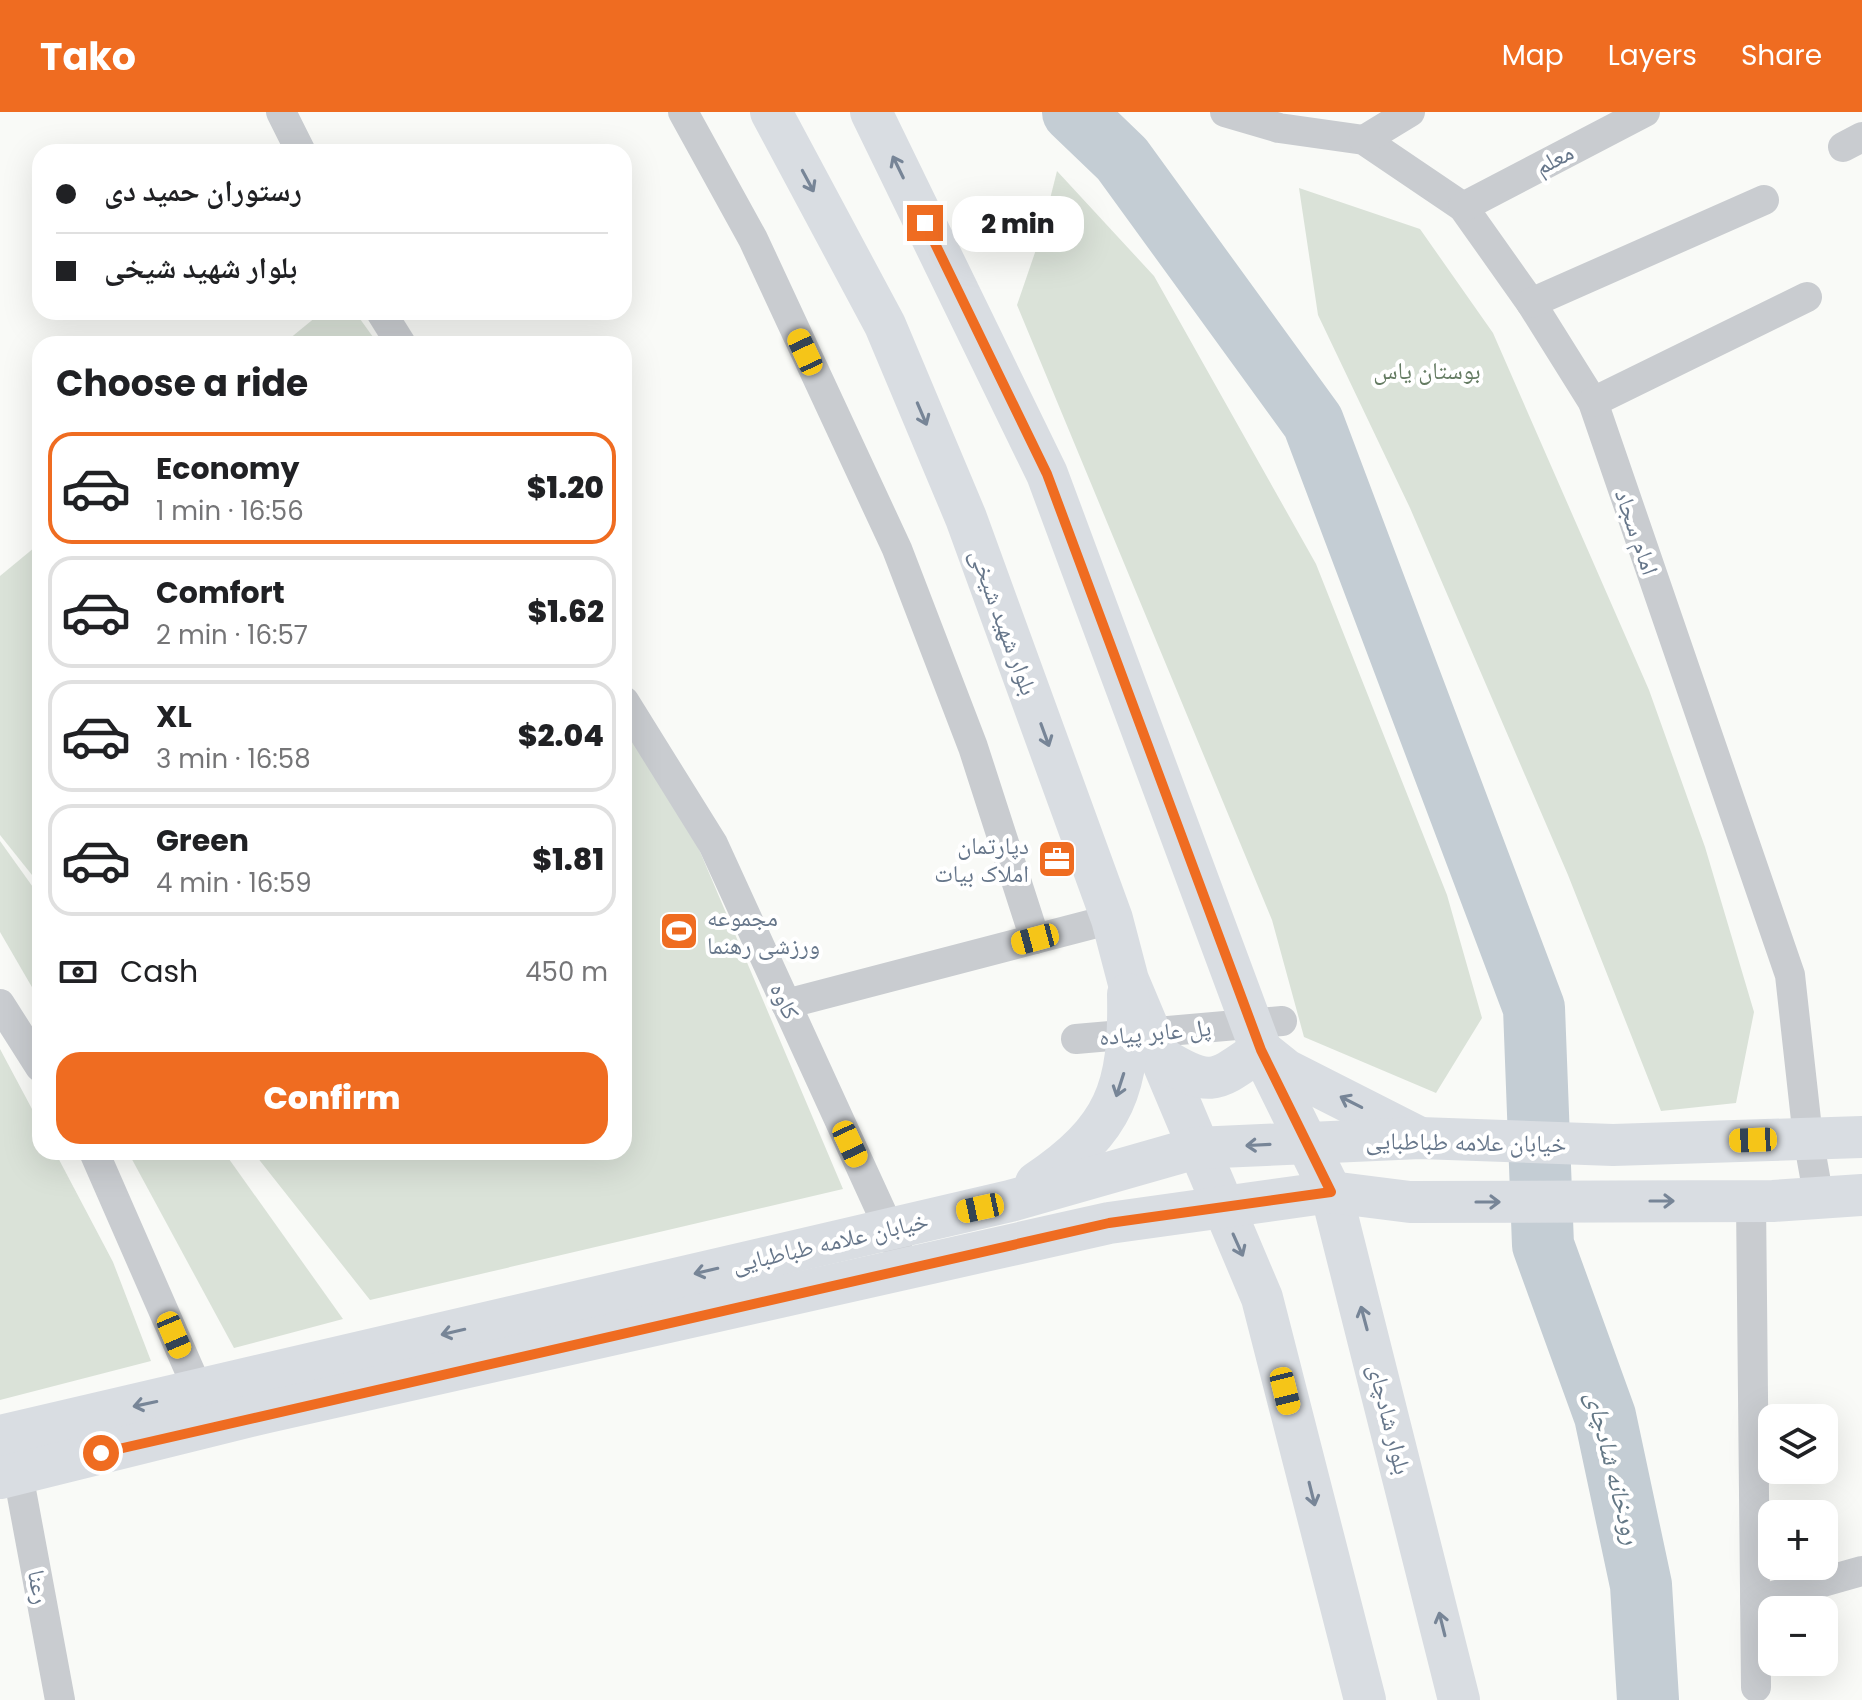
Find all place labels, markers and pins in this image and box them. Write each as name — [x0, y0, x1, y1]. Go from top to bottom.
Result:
place label: دپارتمان املاک بیات — [934, 829, 1029, 890]
office icon: دپارتمان املاک بیات — [1036, 838, 1078, 880]
place label: مجموعه ورزشی رهنما — [707, 901, 820, 962]
sports icon: مجموعه ورزشی رهنما — [658, 910, 700, 952]

